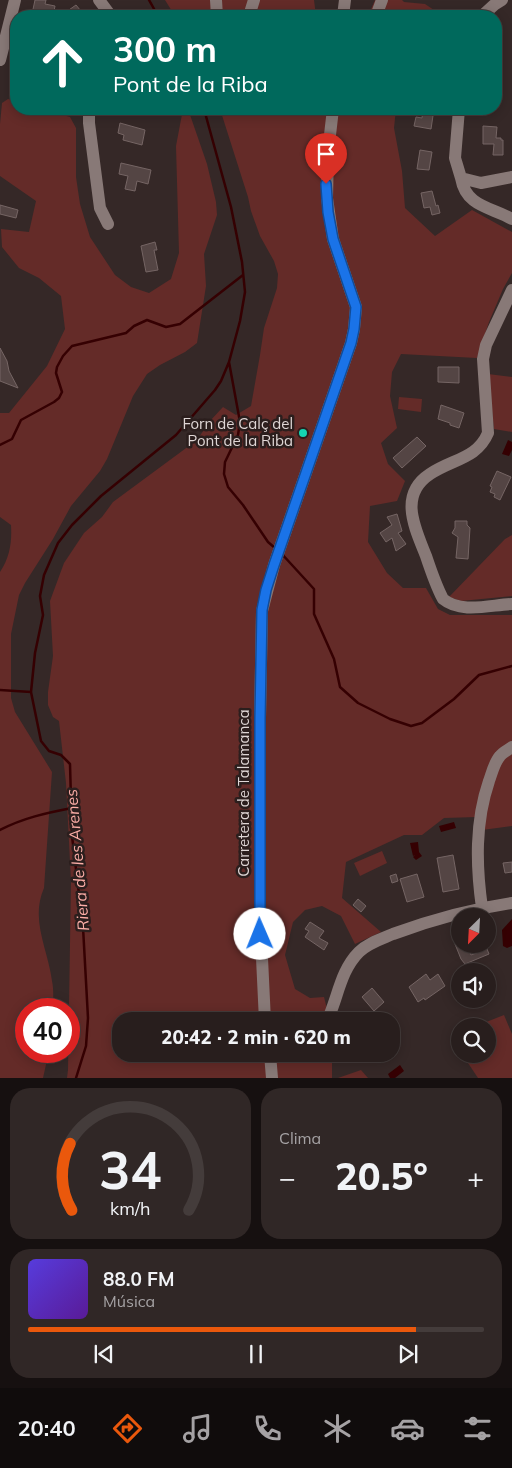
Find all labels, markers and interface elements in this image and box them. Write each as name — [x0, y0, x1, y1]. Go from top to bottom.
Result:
text: 300 m — [113, 27, 217, 71]
icon: ahead — [30, 30, 95, 95]
text: Pont de la Riba — [113, 70, 268, 98]
pin — [305, 133, 347, 184]
icon: arrive — [312, 140, 340, 168]
place label: Forn de Calç del Pont de la Riba — [182, 414, 293, 450]
marker: Forn de Calç del Pont de la Riba — [297, 427, 309, 439]
street label: Carretera de Talamanca — [234, 709, 253, 877]
water label: Riera de les Arenes — [61, 788, 93, 932]
position arrow — [233, 907, 285, 959]
north arrow — [451, 908, 496, 952]
map controls — [451, 908, 496, 1063]
button: sound — [451, 963, 496, 1008]
speed limit sign: 40 — [15, 998, 80, 1063]
button: search — [451, 1018, 496, 1063]
text: 20:42 · 2 min · 620 m — [161, 1025, 351, 1049]
text: Clima — [279, 1128, 321, 1148]
text: 34 — [99, 1137, 162, 1202]
text: 20.5° — [335, 1152, 428, 1200]
text: − — [279, 1160, 296, 1195]
text: + — [467, 1160, 484, 1195]
text: km/h — [110, 1197, 151, 1219]
text: 88.0 FM — [103, 1267, 175, 1291]
text: Música — [103, 1291, 155, 1311]
icon: previous — [90, 1340, 118, 1368]
icon: pause — [242, 1340, 270, 1368]
icon: next — [394, 1340, 422, 1368]
icon: directions — [110, 1411, 145, 1446]
icon: music — [180, 1411, 215, 1446]
icon: phone — [250, 1411, 285, 1446]
icon: climate — [320, 1411, 355, 1446]
icon: car — [390, 1411, 425, 1446]
icon: filters — [460, 1411, 495, 1446]
text: 20:40 — [17, 1414, 76, 1442]

